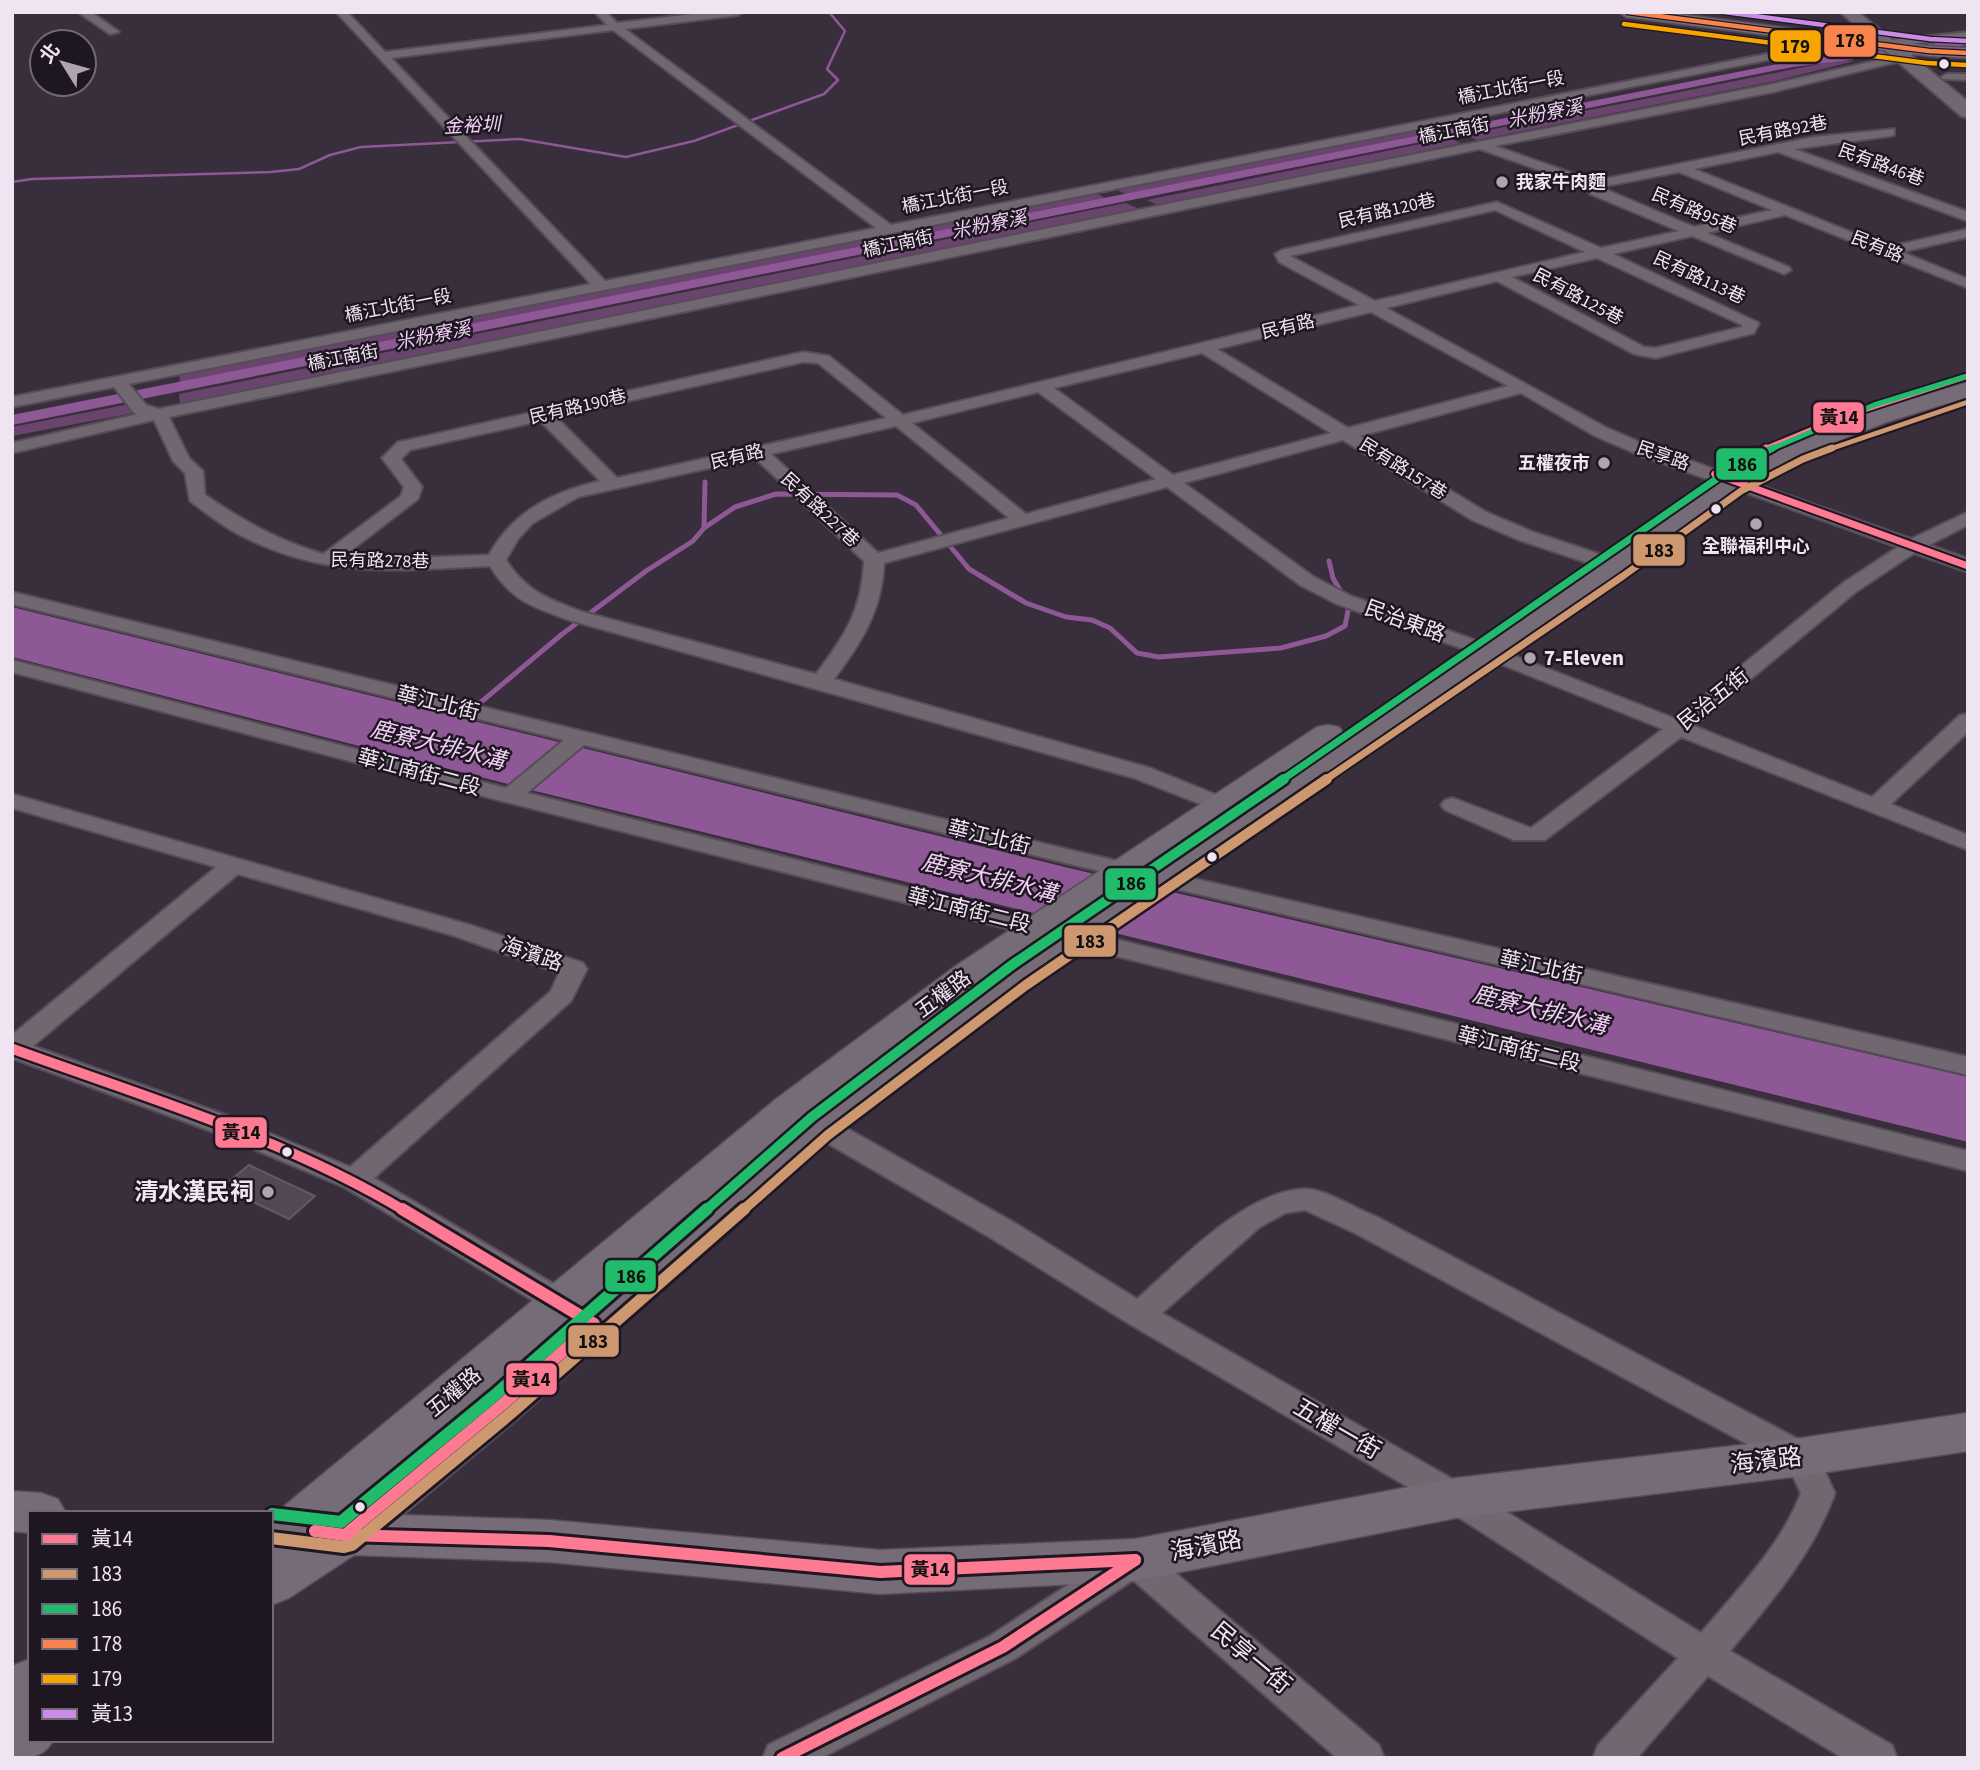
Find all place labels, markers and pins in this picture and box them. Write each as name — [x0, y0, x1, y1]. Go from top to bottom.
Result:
unlabelled marker — [1937, 57, 1951, 71]
place label: 我家牛肉麵 — [1516, 170, 1606, 195]
marker: 我家牛肉麵 — [1494, 174, 1510, 190]
place label: 五權夜市 — [1518, 451, 1590, 476]
marker: 五權夜市 — [1596, 455, 1612, 471]
unlabelled marker — [1709, 502, 1723, 516]
marker: 全聯福利中心 — [1748, 516, 1764, 532]
place label: 全聯福利中心 — [1702, 534, 1810, 559]
place label: 7-Eleven — [1544, 643, 1624, 673]
marker: 7-Eleven — [1522, 650, 1538, 666]
unlabelled marker — [1205, 850, 1219, 864]
unlabelled marker — [280, 1145, 294, 1159]
place label: 清水漢民祠 — [134, 1175, 254, 1210]
marker: 清水漢民祠 — [260, 1184, 276, 1200]
unlabelled marker — [353, 1500, 367, 1514]

